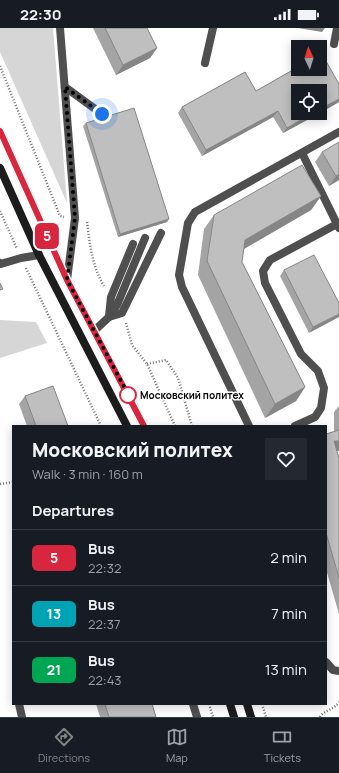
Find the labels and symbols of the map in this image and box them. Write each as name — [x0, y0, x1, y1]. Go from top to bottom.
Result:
north arrow — [291, 40, 327, 76]
your location — [92, 104, 112, 124]
line badge: 5 — [34, 223, 60, 249]
marker: Московский политех — [119, 386, 137, 404]
place label: Московский политех — [140, 388, 244, 402]

